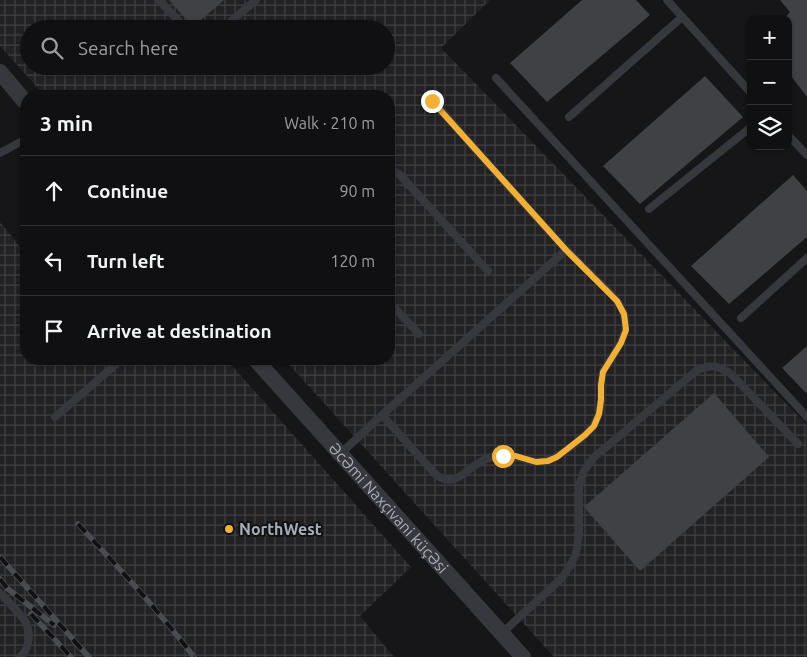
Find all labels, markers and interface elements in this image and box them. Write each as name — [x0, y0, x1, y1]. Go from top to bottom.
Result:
map controls — [747, 15, 792, 150]
button: + — [747, 15, 792, 60]
search box — [20, 20, 395, 75]
icon: search — [38, 34, 66, 62]
text: Search here — [78, 37, 178, 59]
button: − — [747, 60, 792, 105]
route end — [421, 90, 444, 113]
button: layers — [747, 105, 792, 150]
text: 3 min — [40, 111, 93, 135]
text: Walk · 210 m — [284, 114, 375, 132]
icon: ahead — [40, 177, 68, 205]
text: Continue — [87, 180, 168, 202]
text: 90 m — [339, 182, 375, 200]
icon: left — [40, 247, 68, 275]
text: Turn left — [87, 250, 165, 272]
text: 120 m — [330, 252, 375, 270]
icon: arrive — [40, 317, 68, 345]
text: Arrive at destination — [87, 320, 272, 342]
street label: Əcəmi Naxçivani küçəsi — [325, 439, 452, 577]
route start — [492, 445, 515, 468]
place label: NorthWest — [239, 520, 322, 538]
marker: NorthWest — [223, 523, 235, 535]

